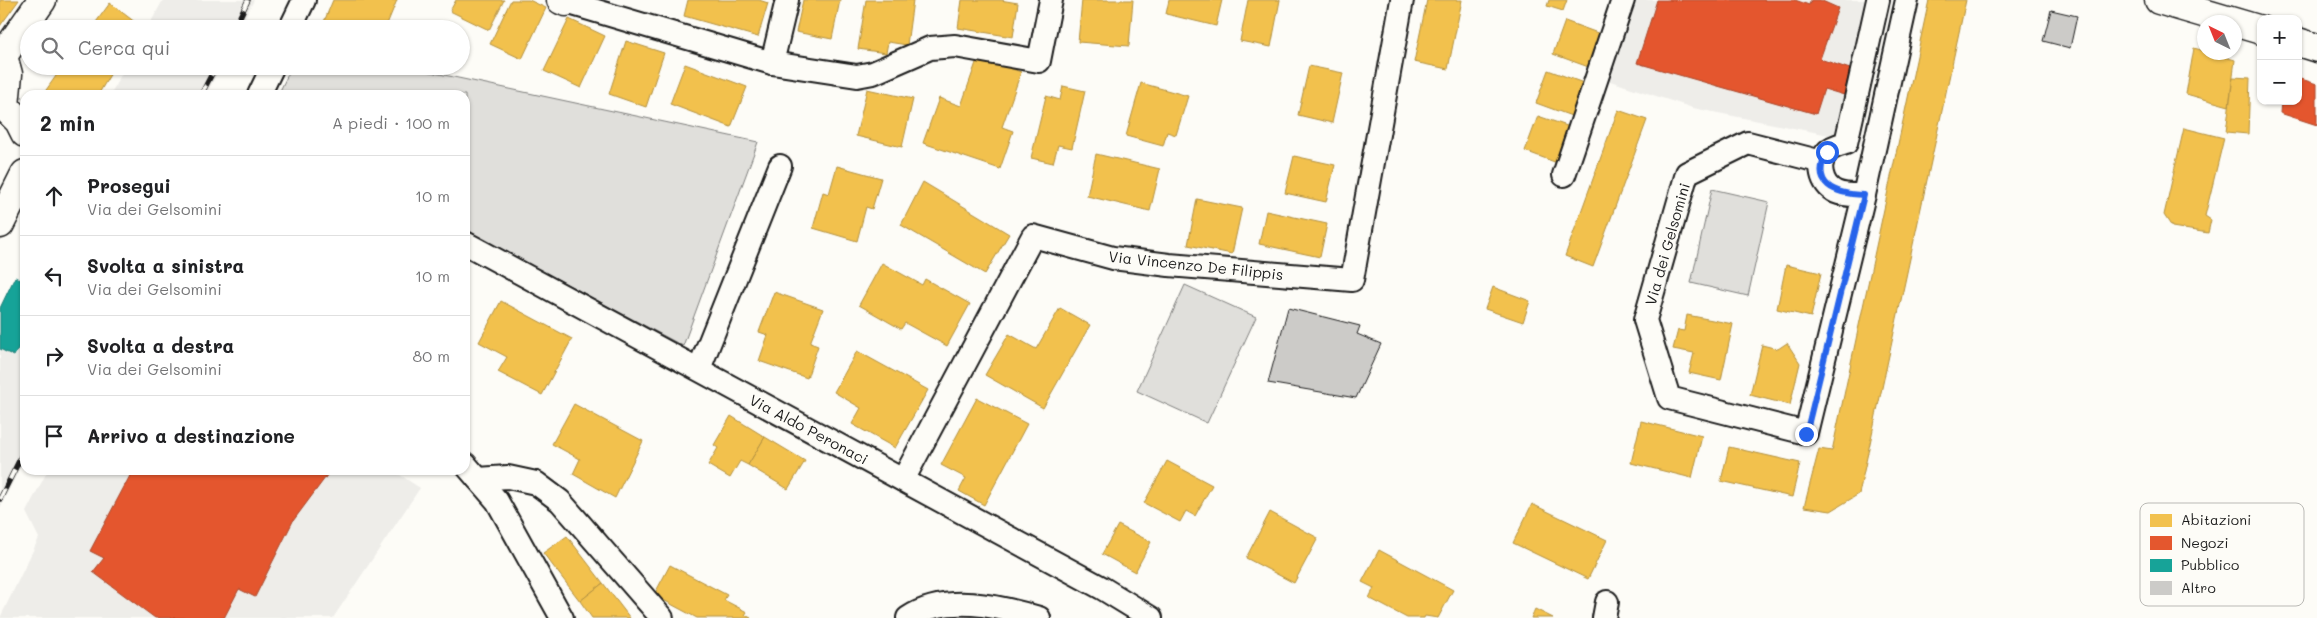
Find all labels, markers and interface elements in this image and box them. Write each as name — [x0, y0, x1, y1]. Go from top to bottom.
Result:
north arrow — [2197, 15, 2242, 60]
map controls — [2257, 15, 2302, 105]
button: + — [2257, 15, 2302, 60]
search box — [20, 20, 470, 75]
icon: search — [38, 34, 66, 62]
text: Cerca qui — [78, 35, 170, 60]
button: − — [2257, 60, 2302, 105]
text: 2 min — [40, 109, 95, 136]
text: A piedi · 100 m — [332, 112, 450, 133]
route start — [1816, 141, 1839, 164]
text: Prosegui — [87, 173, 171, 198]
street label: Via dei Gelsomini — [1640, 181, 1694, 307]
icon: ahead — [40, 182, 68, 210]
text: 10 m — [415, 185, 450, 206]
text: Via dei Gelsomini — [87, 198, 222, 219]
street label: Via Vincenzo De Filippis — [1108, 246, 1284, 284]
text: Svolta a sinistra — [87, 253, 244, 278]
icon: left — [40, 262, 68, 290]
text: 10 m — [415, 265, 450, 286]
text: Via dei Gelsomini — [87, 278, 222, 299]
text: Svolta a destra — [87, 333, 234, 358]
icon: right — [40, 342, 68, 370]
text: 80 m — [413, 345, 450, 366]
text: Via dei Gelsomini — [87, 358, 222, 379]
street label: Via Aldo Peronaci — [746, 389, 872, 469]
icon: arrive — [40, 422, 68, 450]
text: Arrivo a destinazione — [87, 423, 295, 448]
route end — [1795, 423, 1818, 446]
legend — [2140, 503, 2304, 606]
text: Abitazioni — [2181, 510, 2251, 529]
text: Negozi — [2181, 533, 2229, 552]
text: Pubblico — [2181, 555, 2239, 574]
text: Altro — [2181, 578, 2216, 597]

